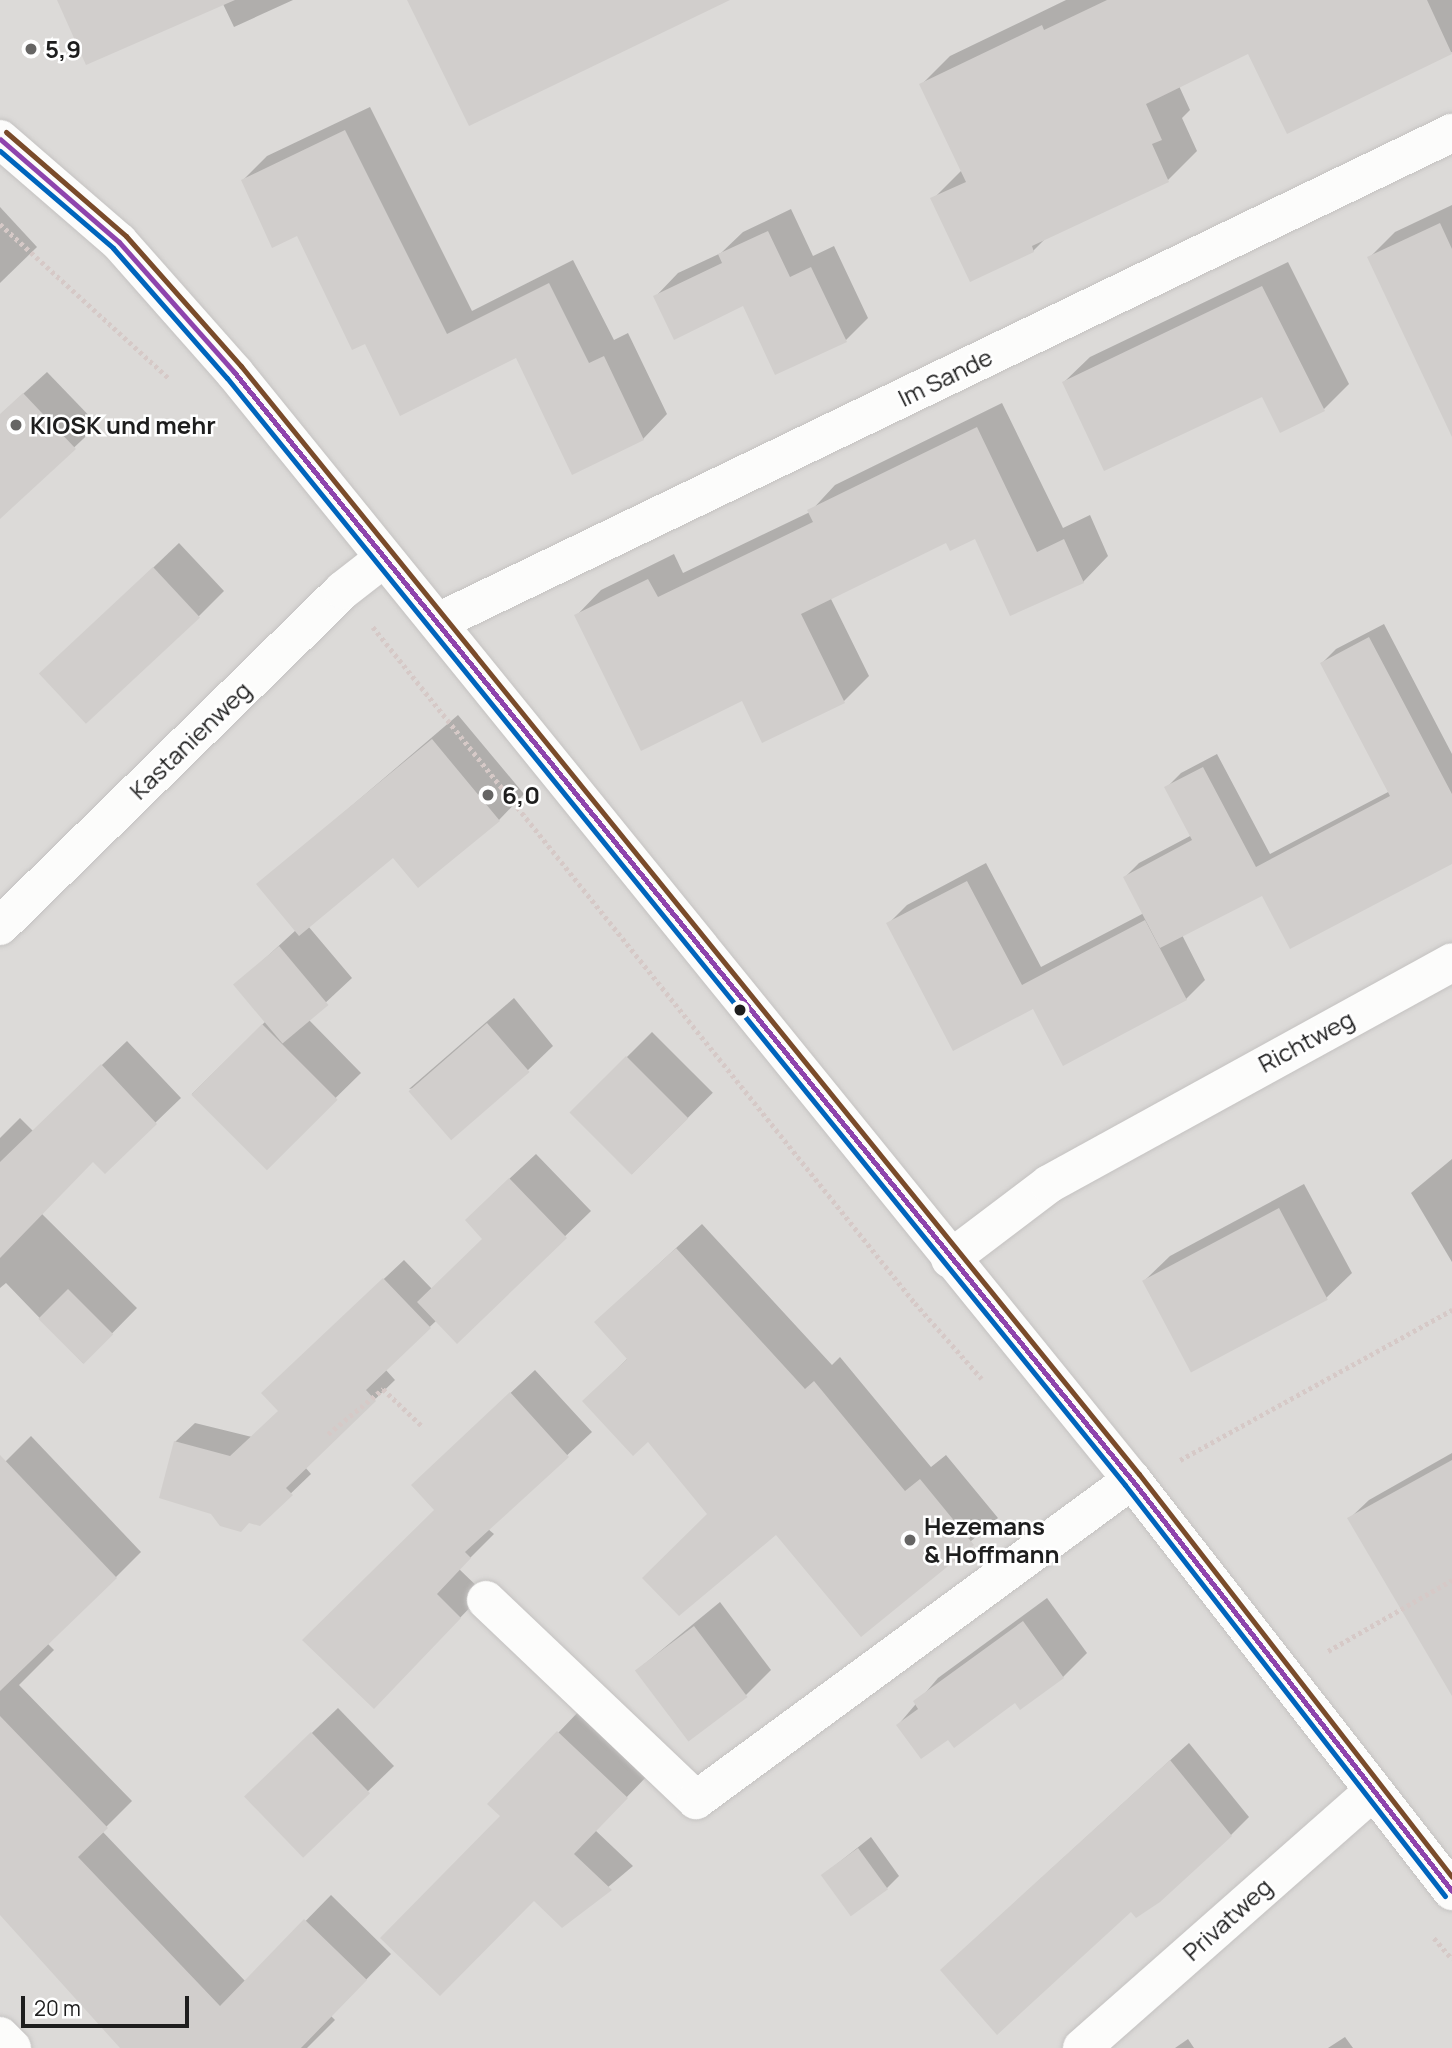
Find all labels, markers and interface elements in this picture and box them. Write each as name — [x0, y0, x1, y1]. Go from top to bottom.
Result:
place label: 5,9 — [45, 35, 81, 63]
marker: 5,9 — [23, 41, 39, 57]
street label: Im Sande — [893, 342, 997, 412]
place label: KIOSK und mehr — [30, 411, 216, 439]
marker: KIOSK und mehr — [8, 417, 24, 433]
street label: Kastanienweg — [124, 675, 256, 805]
place label: 6,0 — [502, 781, 540, 809]
marker: 6,0 — [480, 787, 496, 803]
unlabelled marker — [733, 1003, 747, 1017]
street label: Richtweg — [1253, 1004, 1359, 1078]
place label: Hezemans & Hoffmann — [924, 1512, 1060, 1568]
marker: Hezemans & Hoffmann — [902, 1532, 918, 1548]
street label: Privatweg — [1177, 1872, 1277, 1966]
scale bar — [24, 1982, 192, 2026]
text: 20 m — [34, 1994, 81, 2022]

